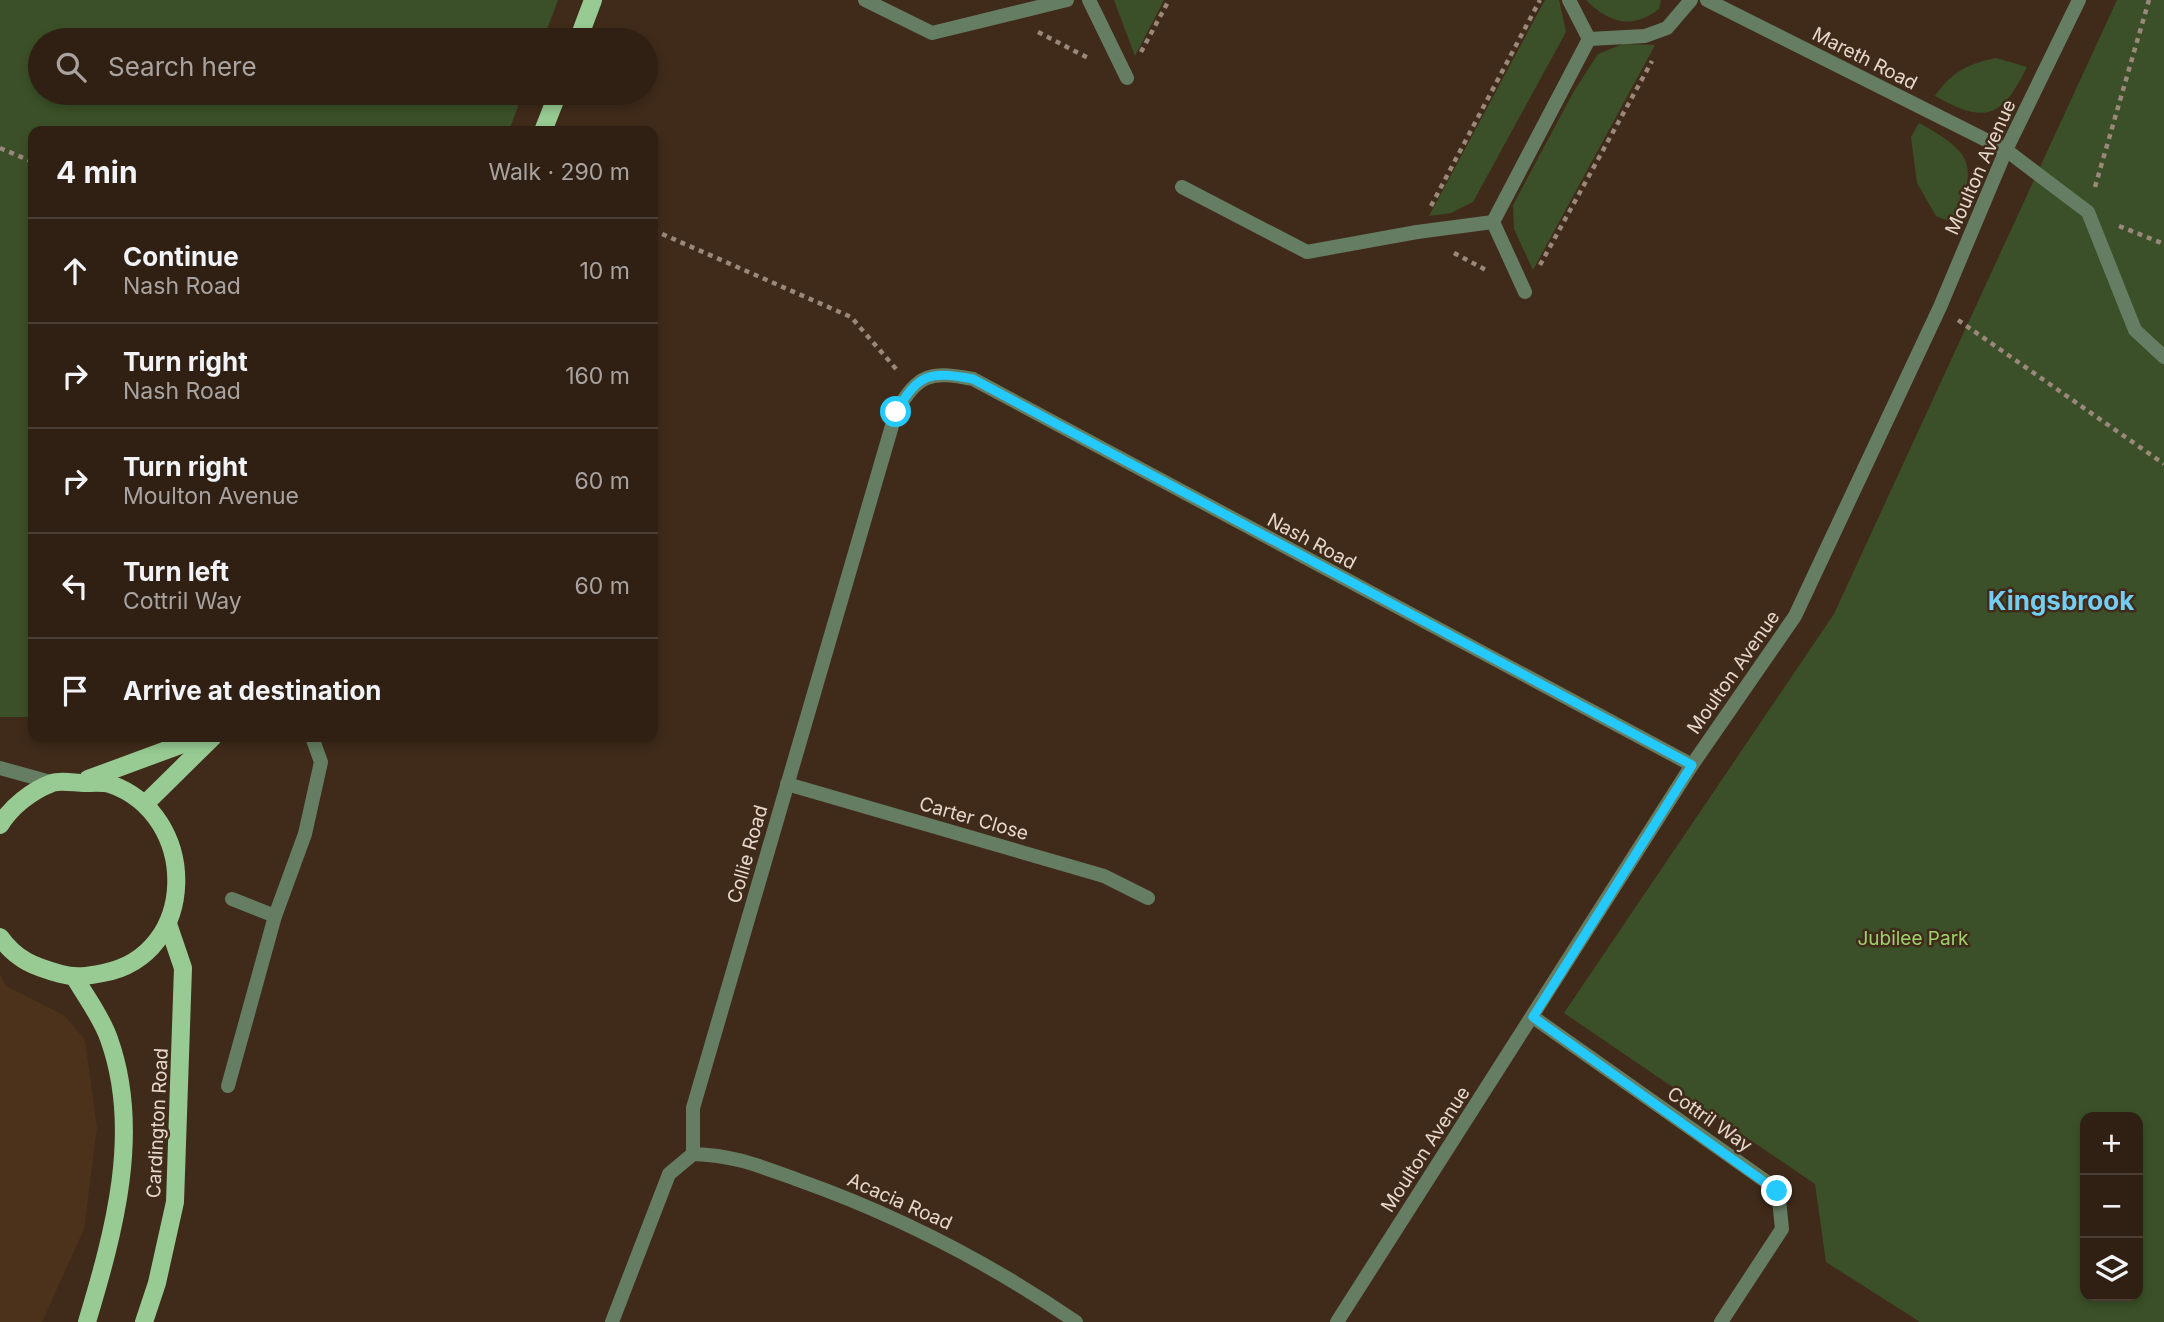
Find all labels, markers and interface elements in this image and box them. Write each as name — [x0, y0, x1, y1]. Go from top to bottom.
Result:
street label: Mareth Road — [1809, 22, 1921, 95]
search box — [28, 28, 658, 105]
icon: search — [52, 48, 90, 86]
text: Search here — [108, 51, 257, 82]
street label: Moulton Avenue — [1940, 96, 2021, 238]
text: 4 min — [56, 154, 138, 190]
text: Walk · 290 m — [488, 158, 630, 186]
text: Continue — [123, 241, 239, 272]
icon: ahead — [56, 252, 94, 290]
text: 10 m — [580, 257, 630, 285]
text: Nash Road — [123, 272, 241, 300]
text: Turn right — [123, 346, 248, 377]
icon: right — [56, 357, 94, 395]
text: 160 m — [565, 362, 630, 390]
text: Nash Road — [123, 377, 241, 405]
route start — [880, 396, 911, 427]
text: Turn right — [123, 451, 248, 482]
icon: right — [56, 462, 94, 500]
text: 60 m — [575, 467, 630, 495]
text: Moulton Avenue — [123, 482, 299, 510]
street label: Nash Road — [1263, 508, 1360, 574]
text: Turn left — [123, 556, 229, 587]
icon: left — [56, 567, 94, 605]
text: 60 m — [575, 572, 630, 600]
district label: Kingsbrook — [1988, 585, 2134, 616]
text: Cottril Way — [123, 587, 242, 615]
street label: Moulton Avenue — [1682, 606, 1785, 738]
icon: arrive — [56, 672, 94, 710]
text: Arrive at destination — [123, 675, 382, 706]
street label: Carter Close — [917, 792, 1031, 845]
street label: Collie Road — [722, 802, 773, 906]
park label: Jubilee Park — [1857, 927, 1969, 950]
street label: Cardington Road — [142, 1047, 173, 1199]
street label: Moulton Avenue — [1376, 1082, 1475, 1217]
street label: Cottril Way — [1663, 1082, 1757, 1157]
map controls — [2080, 1112, 2143, 1301]
button: + — [2080, 1112, 2143, 1175]
street label: Acacia Road — [844, 1168, 956, 1235]
route end — [1761, 1175, 1792, 1206]
button: − — [2080, 1175, 2143, 1238]
button: layers — [2080, 1238, 2143, 1301]

